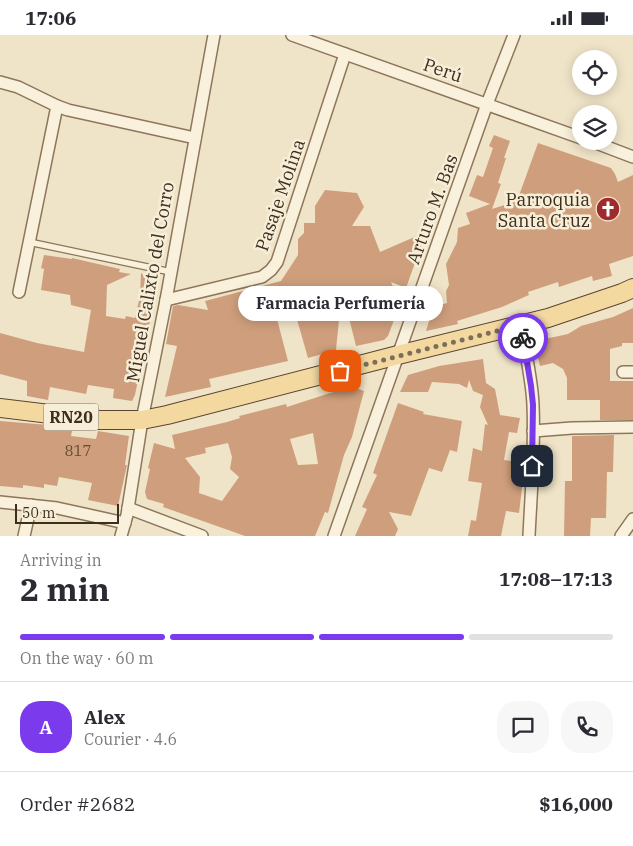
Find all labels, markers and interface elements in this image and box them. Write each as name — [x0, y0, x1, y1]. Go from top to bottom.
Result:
text: 17:06 — [25, 6, 76, 30]
map controls — [572, 50, 617, 150]
button: locate — [572, 50, 617, 95]
street label: Perú — [420, 53, 466, 87]
button: layers — [572, 105, 617, 150]
street label: Pasaje Molina — [250, 136, 310, 254]
street label: Arturo M. Bas — [401, 151, 463, 267]
street label: Miguel Calixto del Corro — [121, 180, 179, 384]
place label: Parroquia Santa Cruz — [498, 188, 590, 232]
church icon: Parroquia Santa Cruz — [595, 196, 621, 222]
callout: Farmacia Perfumería — [238, 286, 442, 321]
text: Farmacia Perfumería — [256, 293, 425, 313]
courier — [498, 313, 548, 363]
icon: bike — [509, 324, 537, 352]
pin — [319, 350, 361, 392]
icon: bag — [326, 357, 354, 385]
road number: RN20 — [44, 403, 98, 431]
house number: 817 — [64, 441, 92, 460]
pin — [511, 445, 553, 487]
icon: home — [518, 452, 546, 480]
scale bar — [15, 501, 119, 524]
text: 50 m — [22, 504, 55, 522]
text: Arriving in — [20, 550, 102, 570]
text: 17:08–17:13 — [499, 567, 613, 591]
text: 2 min — [20, 568, 110, 610]
text: On the way · 60 m — [20, 648, 154, 668]
button: chat — [497, 701, 549, 753]
button: phone — [561, 701, 613, 753]
text: Alex — [84, 705, 125, 729]
text: A — [39, 715, 53, 739]
text: Courier · 4.6 — [84, 729, 177, 749]
text: Order #2682 — [20, 792, 135, 816]
text: $16,000 — [539, 792, 613, 816]

